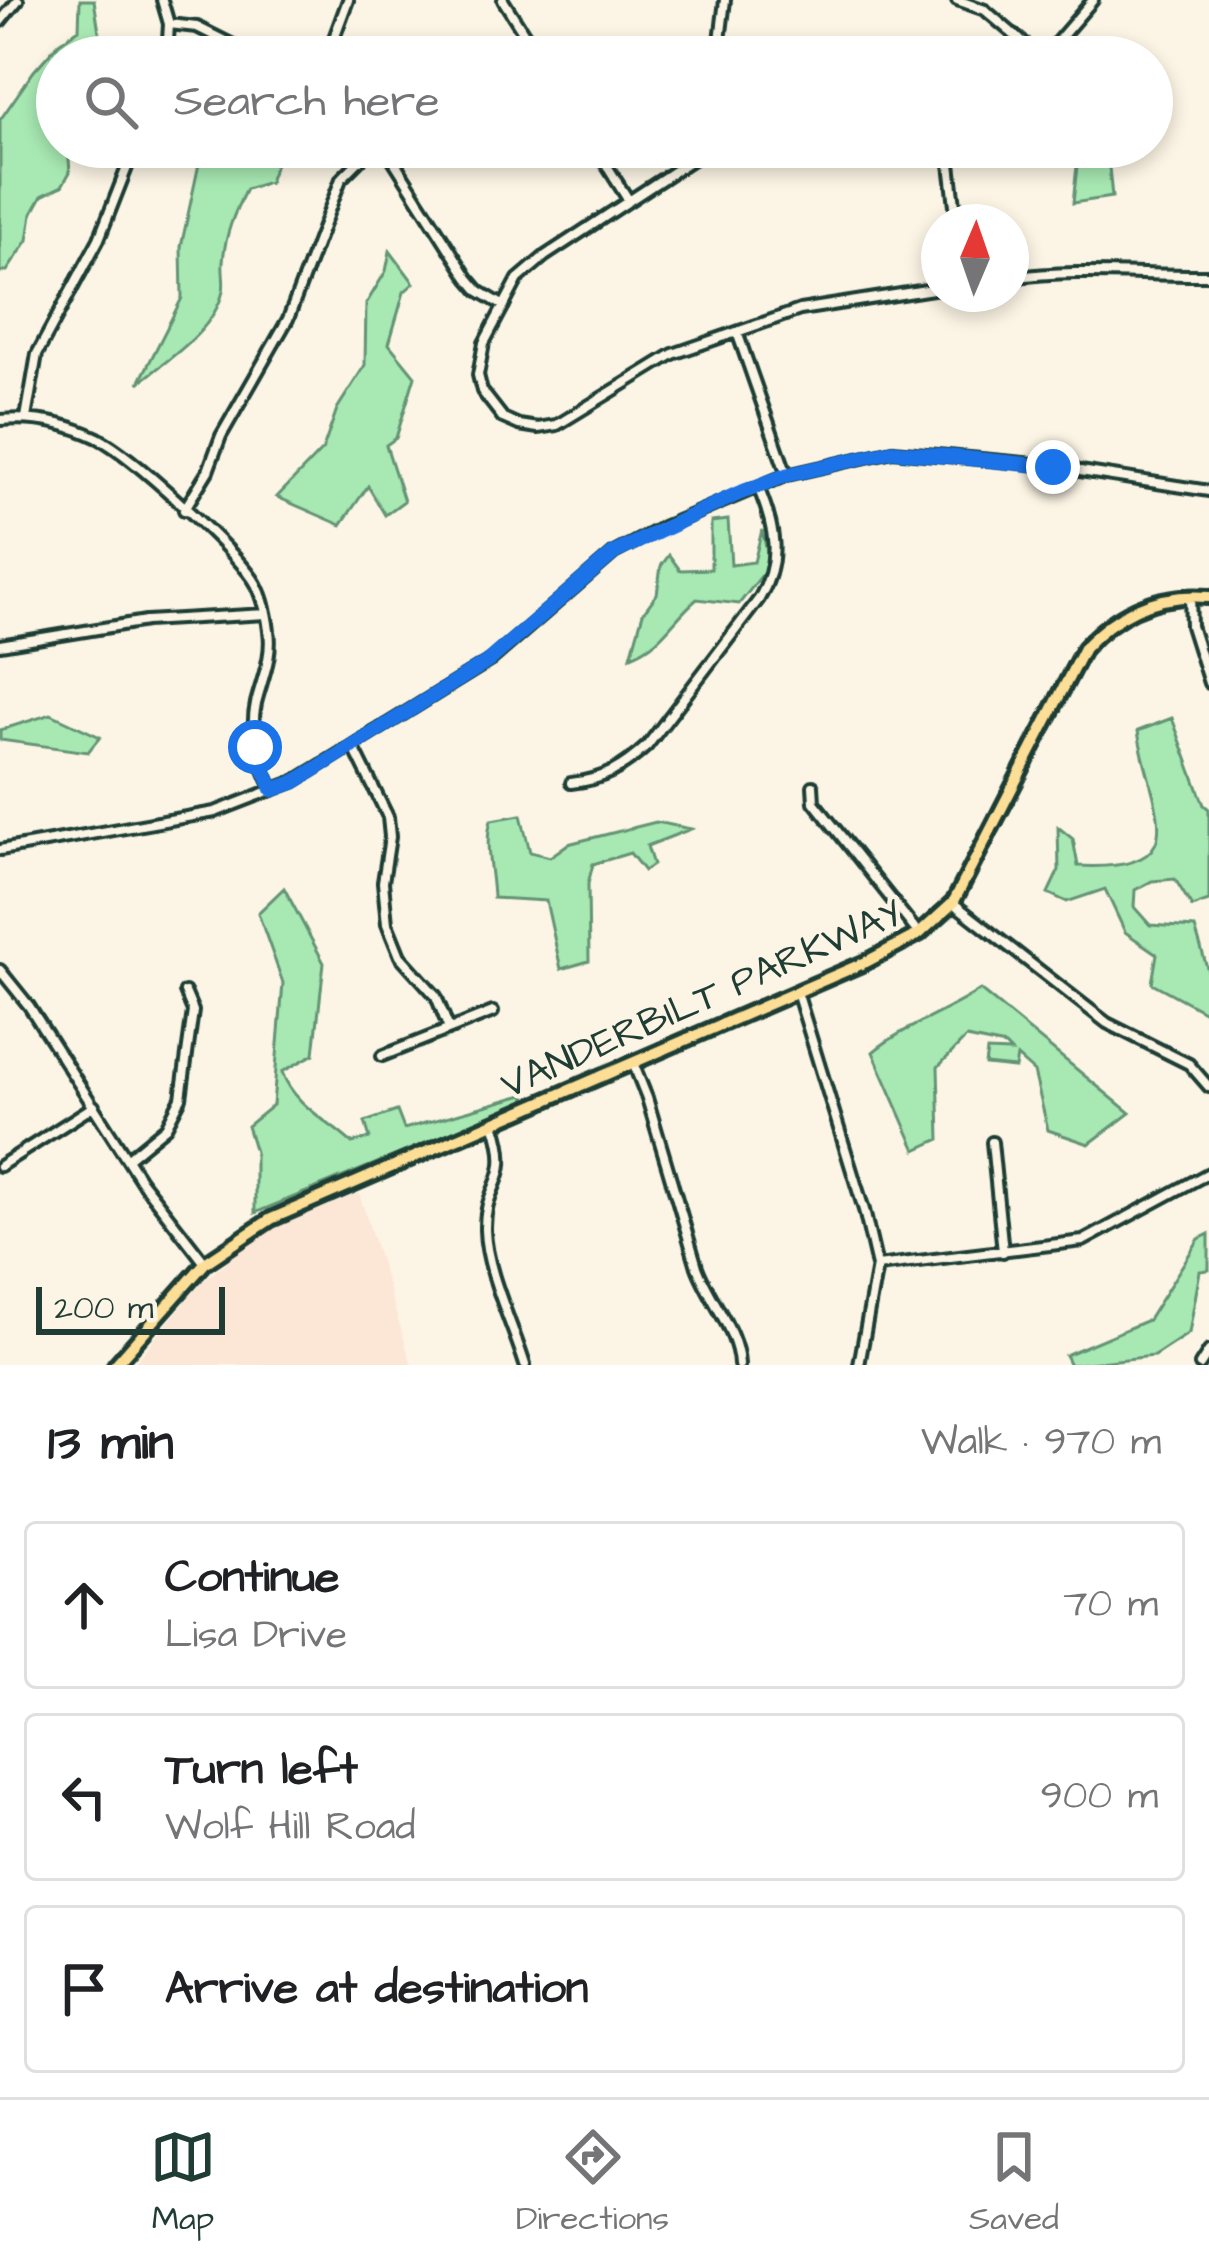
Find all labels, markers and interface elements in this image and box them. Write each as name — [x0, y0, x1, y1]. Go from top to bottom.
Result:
search box — [36, 36, 1173, 168]
icon: search — [78, 69, 144, 135]
text: Search here — [174, 71, 440, 133]
north arrow — [921, 204, 1029, 312]
route end — [1026, 440, 1080, 494]
route start — [228, 720, 282, 774]
street label: VANDERBILT PARKWAY — [493, 887, 912, 1113]
scale bar — [36, 1281, 225, 1334]
text: 200 m — [54, 1285, 153, 1331]
text: 13 min — [48, 1408, 174, 1479]
text: Walk · 970 m — [921, 1416, 1161, 1470]
text: Continue — [165, 1547, 339, 1609]
icon: ahead — [51, 1572, 117, 1638]
text: 70 m — [1063, 1578, 1158, 1632]
text: Lisa Drive — [165, 1609, 347, 1663]
text: Turn left — [165, 1739, 358, 1801]
icon: left — [51, 1764, 117, 1830]
text: 900 m — [1041, 1770, 1158, 1824]
text: Wolf Hill Road — [165, 1801, 416, 1855]
icon: arrive — [51, 1956, 117, 2022]
text: Arrive at destination — [165, 1958, 588, 2020]
tab: Map — [150, 2124, 216, 2242]
tab: Directions — [516, 2124, 669, 2242]
tab: Saved — [969, 2124, 1059, 2242]

